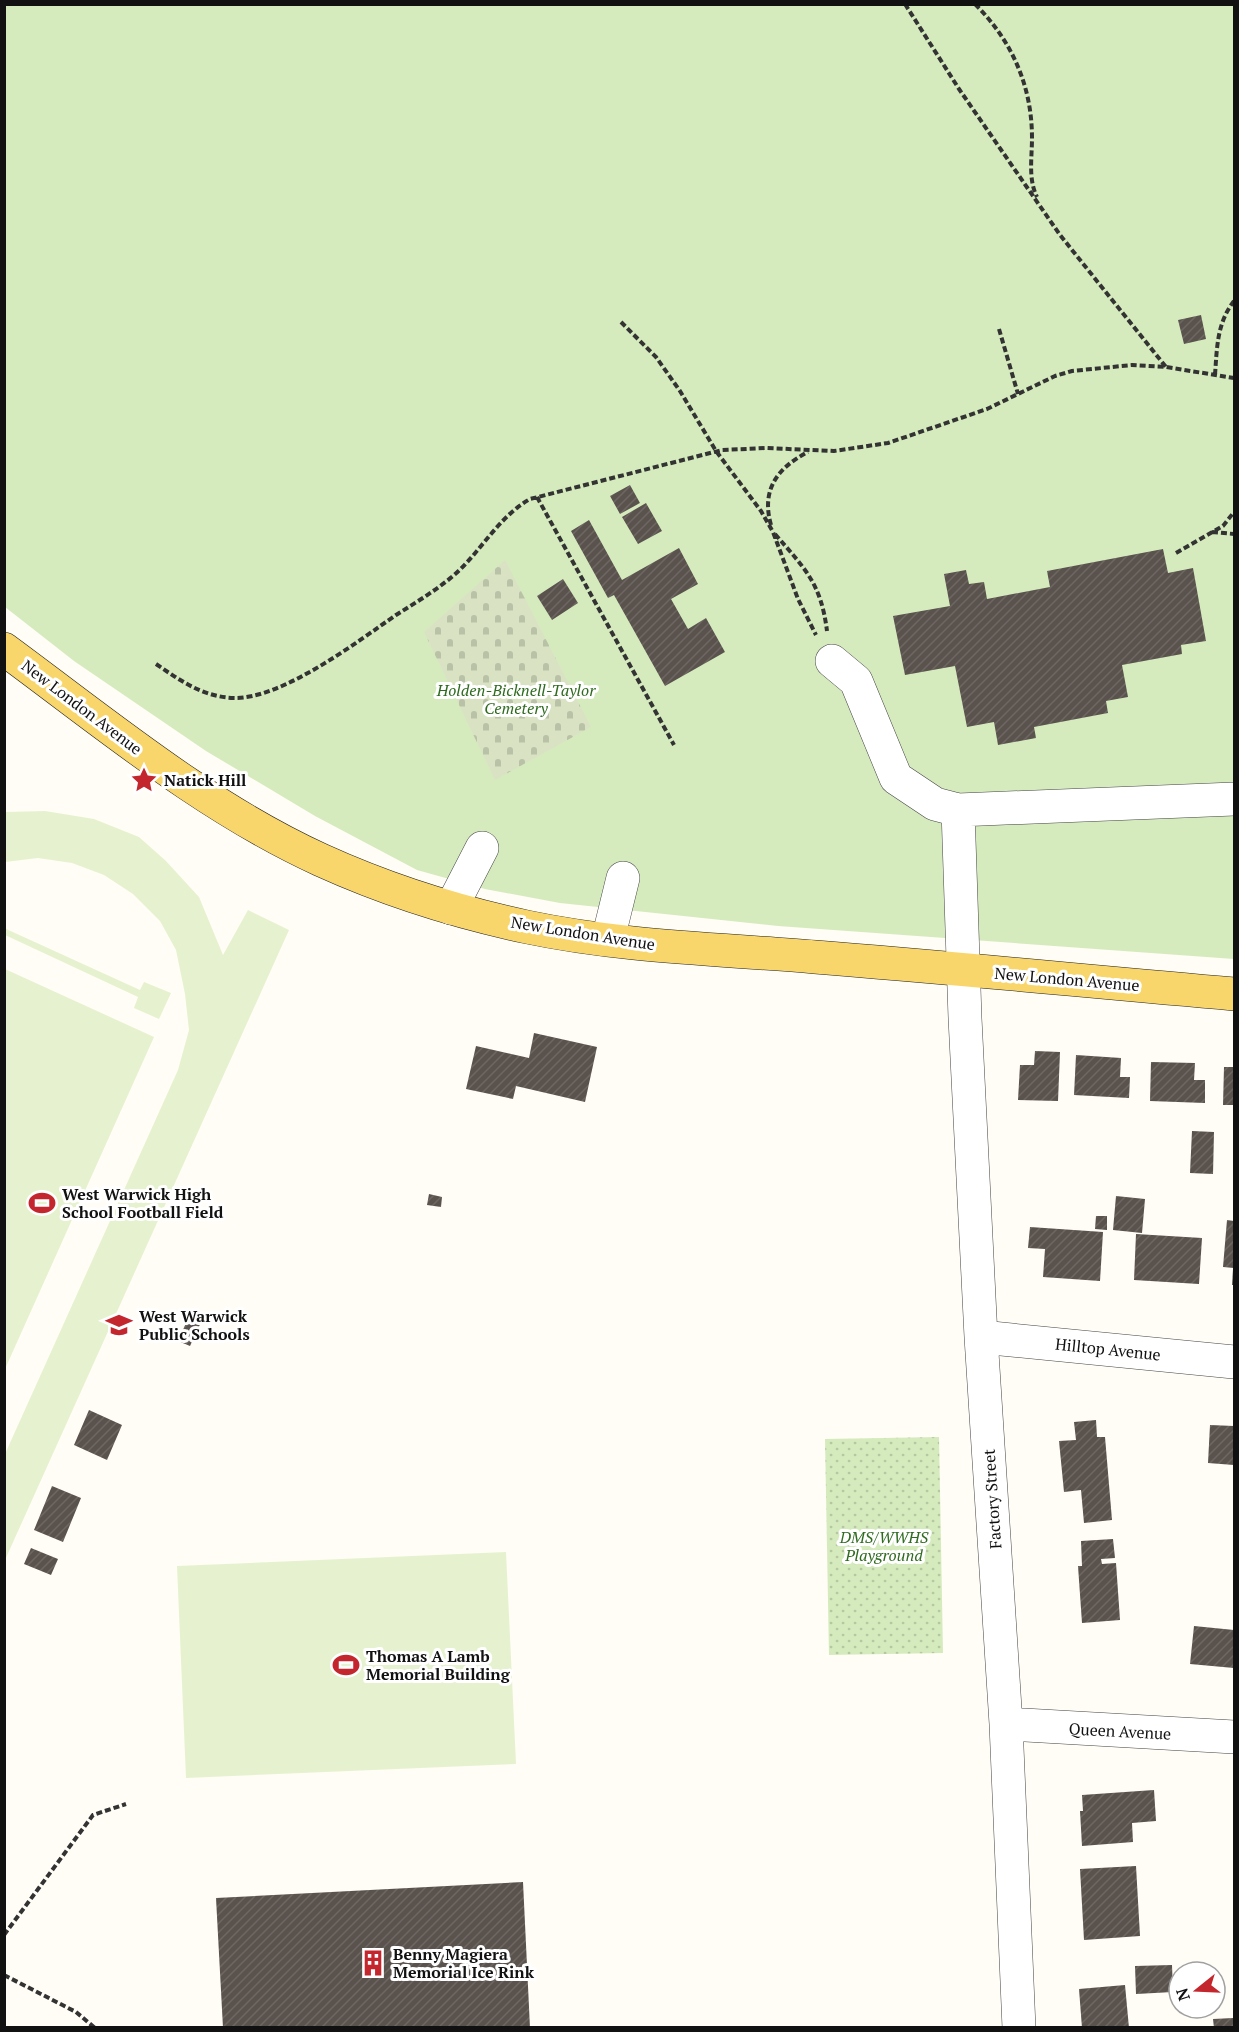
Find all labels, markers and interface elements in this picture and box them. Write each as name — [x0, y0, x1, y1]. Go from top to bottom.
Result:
street label: New London Avenue — [17, 654, 147, 760]
park label: Holden-Bicknell-Taylor Cemetery — [436, 679, 596, 719]
place icon: Natick Hill — [129, 765, 159, 795]
place label: Natick Hill — [164, 769, 246, 791]
street label: New London Avenue — [509, 911, 657, 955]
street label: New London Avenue — [994, 962, 1140, 996]
place label: West Warwick High School Football Field — [62, 1183, 224, 1223]
sports icon: West Warwick High School Football Field — [27, 1188, 57, 1218]
place label: West Warwick Public Schools — [139, 1305, 250, 1345]
school or university icon: West Warwick Public Schools — [104, 1310, 134, 1340]
street label: Hilltop Avenue — [1054, 1333, 1162, 1365]
street label: Factory Street — [978, 1448, 1006, 1550]
park label: DMS/WWHS Playground — [839, 1526, 930, 1566]
place label: Thomas A Lamb Memorial Building — [366, 1645, 511, 1685]
sports icon: Thomas A Lamb Memorial Building — [331, 1650, 361, 1680]
street label: Queen Avenue — [1068, 1717, 1172, 1745]
place label: Benny Magiera Memorial Ice Rink — [393, 1943, 535, 1983]
building icon: Benny Magiera Memorial Ice Rink — [358, 1948, 388, 1978]
north arrow — [1167, 1960, 1227, 2020]
text: N — [1170, 1985, 1195, 2004]

